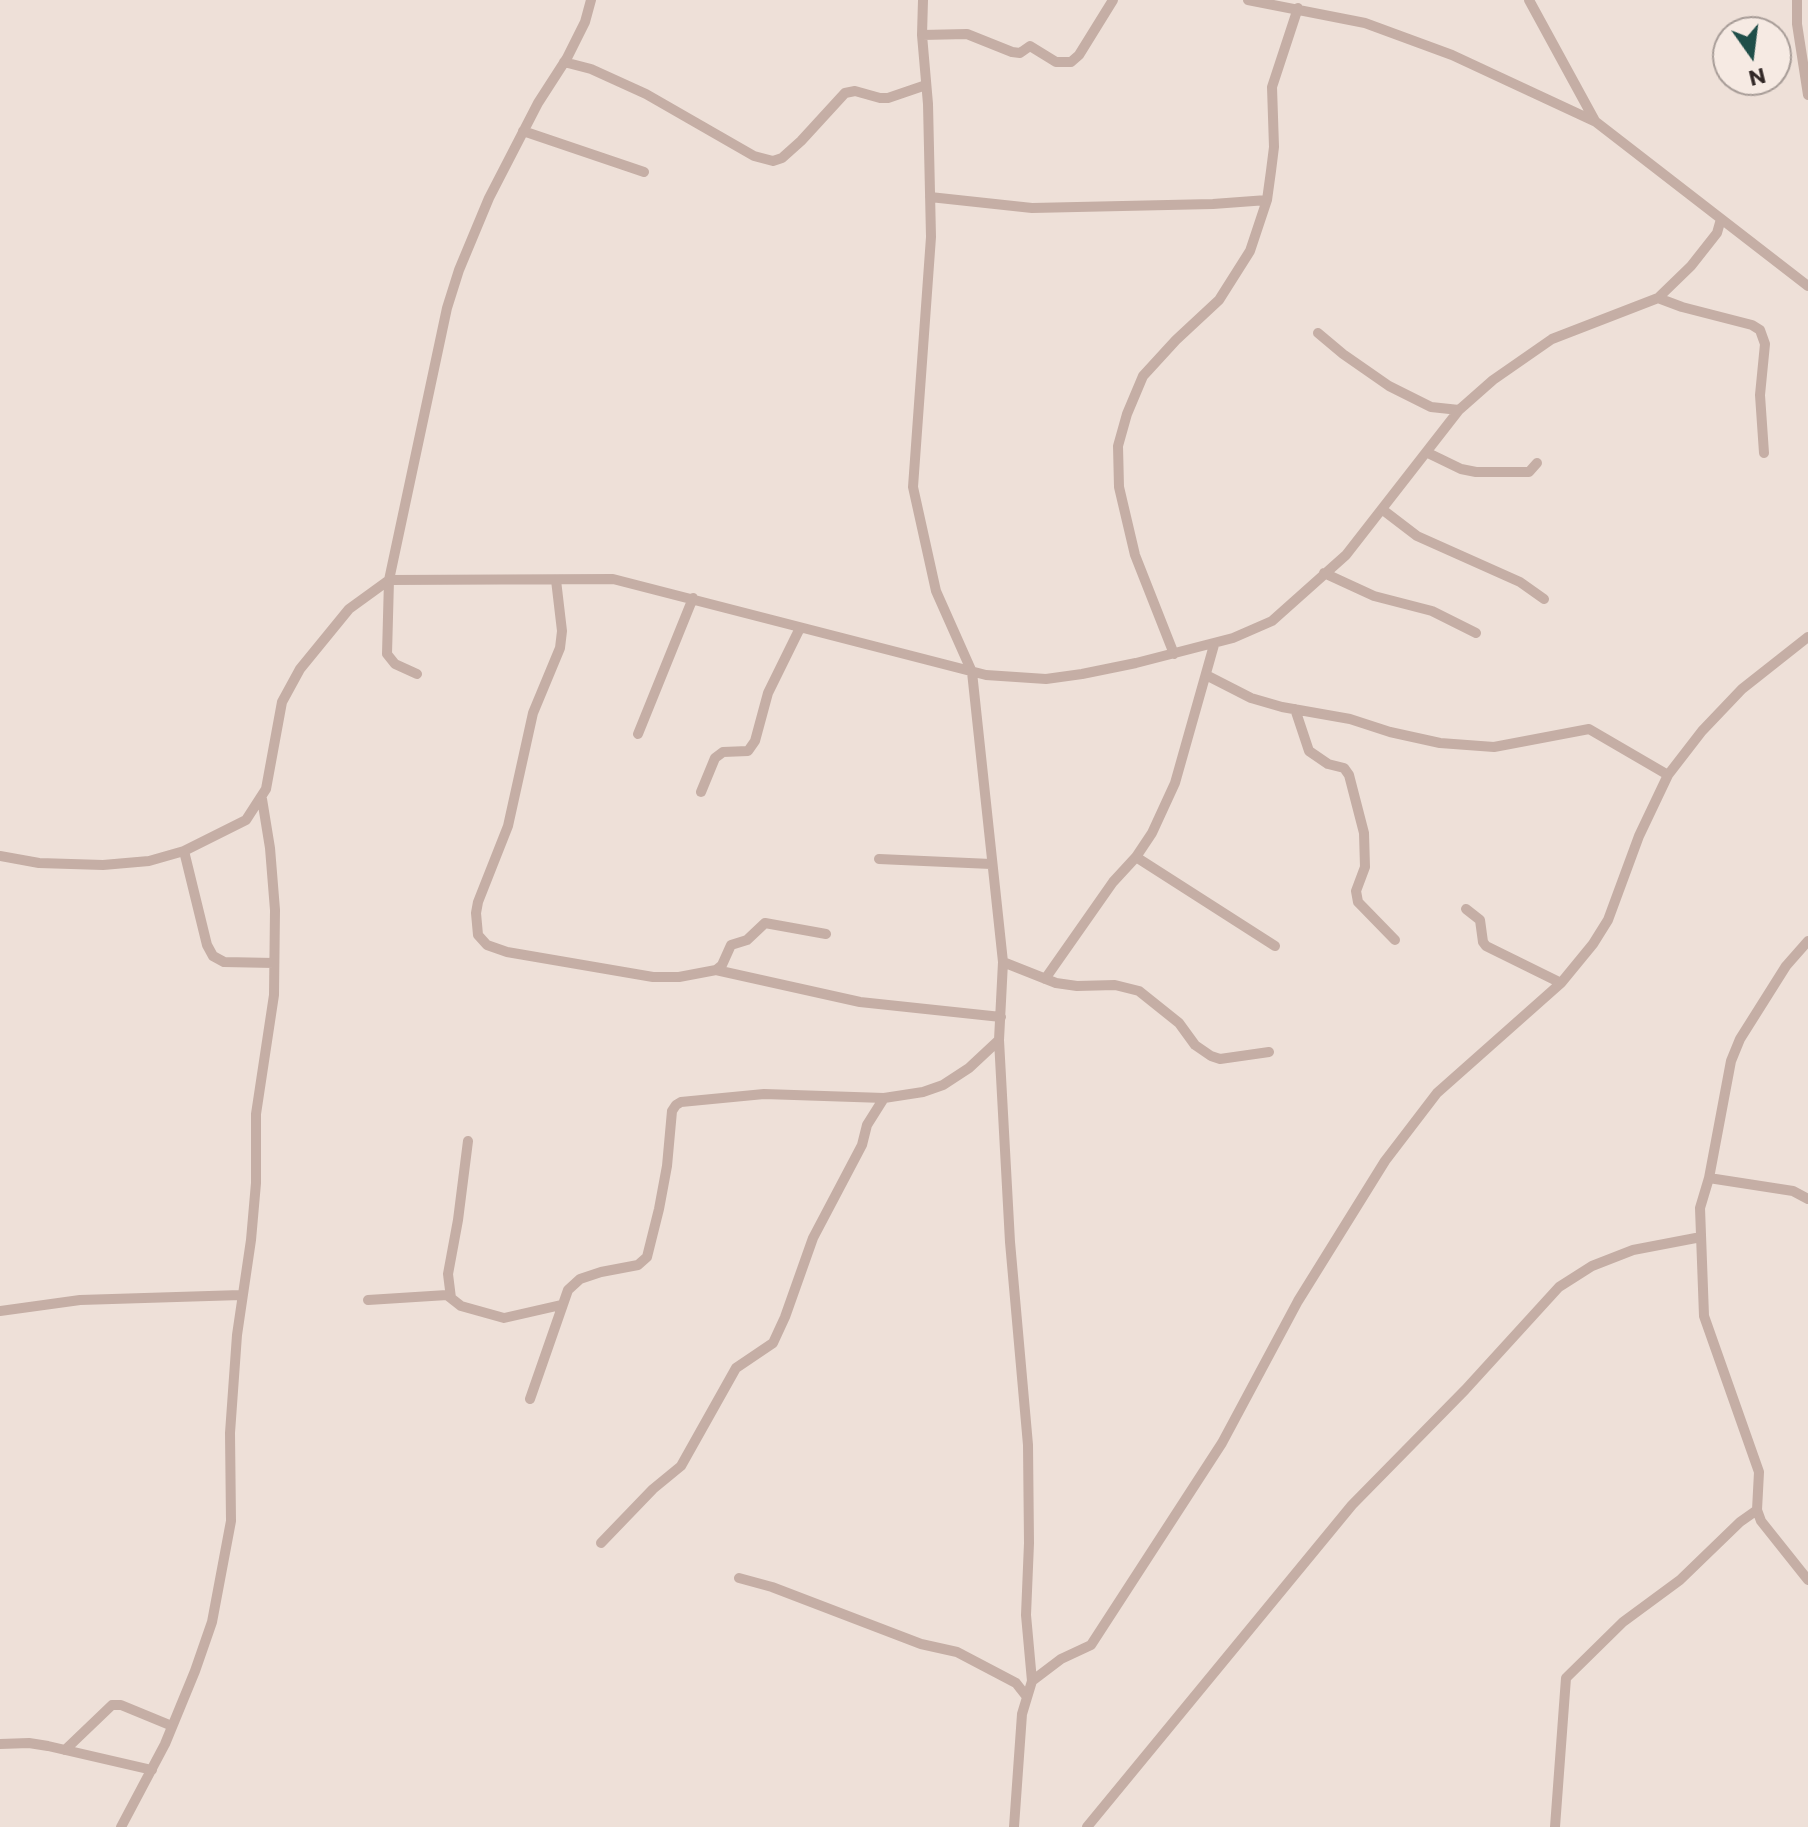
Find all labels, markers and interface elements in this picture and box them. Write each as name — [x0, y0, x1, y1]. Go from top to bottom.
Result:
north arrow — [1712, 16, 1792, 96]
text: N — [1746, 63, 1769, 93]

